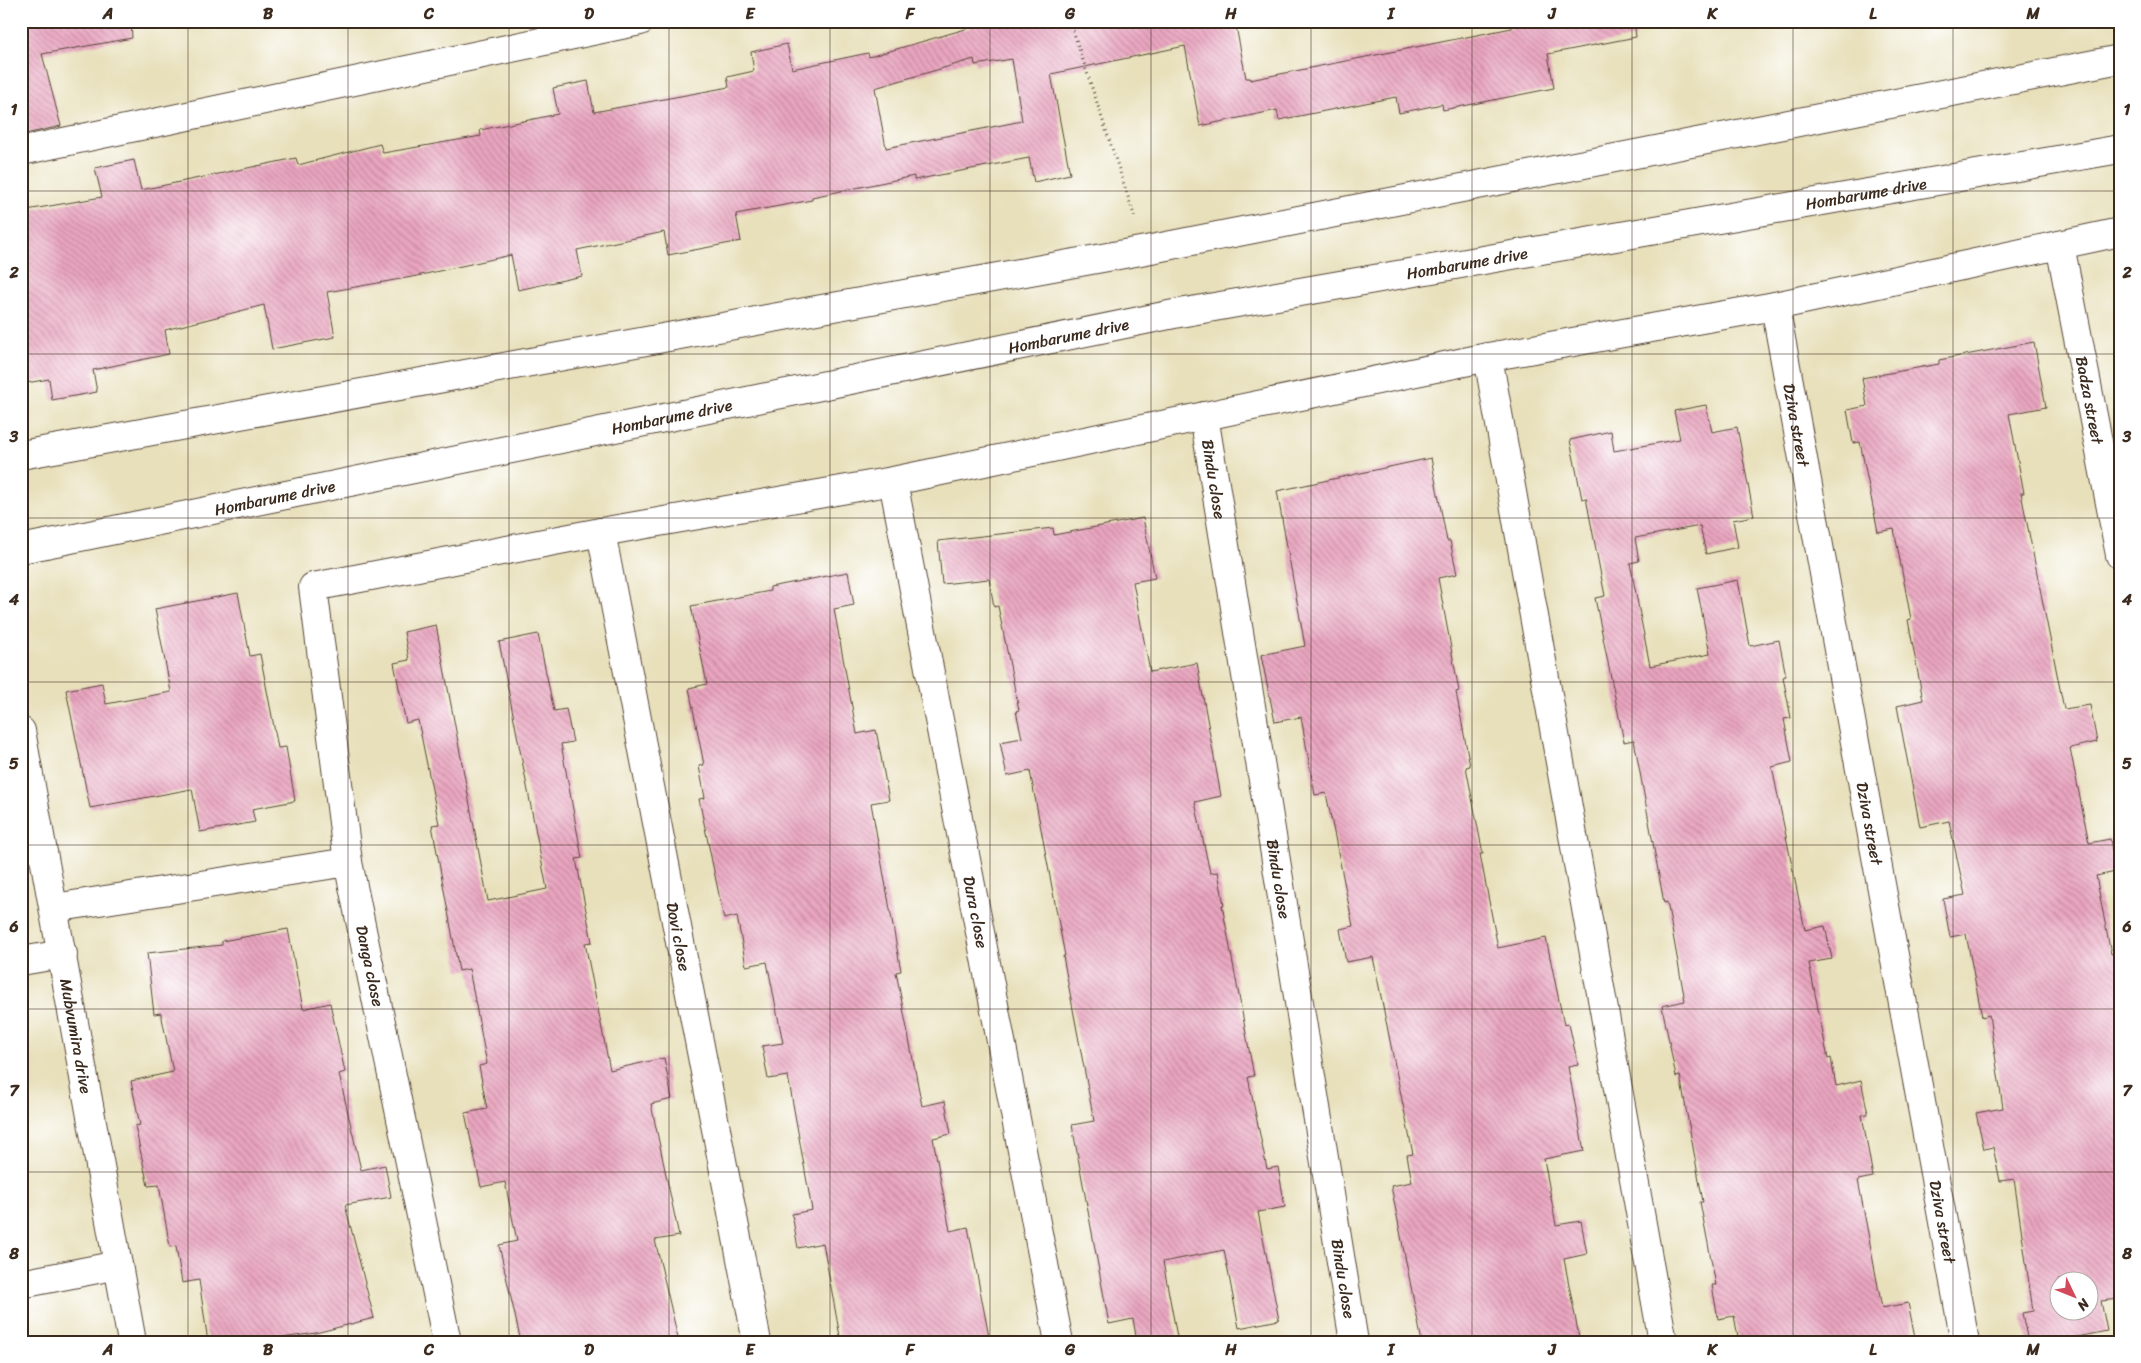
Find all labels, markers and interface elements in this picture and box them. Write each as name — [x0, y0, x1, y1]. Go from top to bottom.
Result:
text: A — [102, 0, 113, 28]
text: B — [263, 0, 274, 28]
text: C — [423, 0, 435, 28]
text: D — [584, 0, 594, 28]
text: E — [746, 0, 756, 28]
text: F — [905, 0, 916, 28]
text: G — [1064, 0, 1076, 28]
text: H — [1224, 0, 1237, 28]
text: I — [1387, 0, 1396, 28]
text: J — [1547, 0, 1557, 28]
text: K — [1706, 0, 1718, 28]
text: L — [1869, 0, 1877, 28]
text: M — [2025, 0, 2040, 28]
text: 1 — [11, 95, 18, 124]
text: 1 — [2124, 95, 2131, 124]
street label: Hombarume drive — [1803, 168, 1929, 218]
street label: Hombarume drive — [1404, 238, 1530, 288]
text: 2 — [8, 258, 19, 287]
text: 2 — [2121, 258, 2132, 287]
street label: Hombarume drive — [1005, 309, 1132, 362]
street label: Badza street — [2067, 354, 2113, 447]
street label: Dziva street — [1775, 381, 1819, 469]
street label: Hombarume drive — [609, 390, 735, 443]
text: 3 — [9, 422, 19, 451]
text: 3 — [2122, 422, 2132, 451]
street label: Bindu close — [1193, 437, 1235, 521]
street label: Hombarume drive — [212, 471, 338, 524]
text: 4 — [8, 585, 19, 614]
text: 4 — [2121, 585, 2132, 614]
text: 5 — [9, 749, 19, 778]
text: 5 — [2122, 749, 2132, 778]
street label: Dziva street — [1848, 780, 1892, 868]
street label: Bindu close — [1258, 837, 1300, 921]
street label: Dura close — [955, 873, 997, 951]
street label: Dovi close — [658, 900, 700, 974]
text: 6 — [8, 912, 19, 941]
text: 6 — [2121, 912, 2132, 941]
street label: Danga close — [347, 923, 393, 1009]
street label: Mubvumira drive — [52, 976, 101, 1096]
text: 7 — [9, 1076, 20, 1105]
text: 7 — [2122, 1076, 2133, 1105]
street label: Dziva street — [1921, 1178, 1965, 1266]
street label: Bindu close — [1323, 1237, 1364, 1321]
text: 8 — [8, 1239, 19, 1268]
text: 8 — [2121, 1239, 2132, 1268]
north arrow — [2048, 1270, 2098, 1320]
text: N — [2070, 1292, 2096, 1317]
text: A — [102, 1335, 113, 1363]
text: B — [263, 1335, 274, 1363]
text: C — [423, 1335, 435, 1363]
text: D — [584, 1335, 594, 1363]
text: E — [746, 1335, 756, 1363]
text: F — [905, 1335, 916, 1363]
text: G — [1064, 1335, 1076, 1363]
text: H — [1224, 1335, 1237, 1363]
text: I — [1387, 1335, 1396, 1363]
text: J — [1547, 1335, 1557, 1363]
text: K — [1706, 1335, 1718, 1363]
text: L — [1869, 1335, 1877, 1363]
text: M — [2025, 1335, 2040, 1363]

